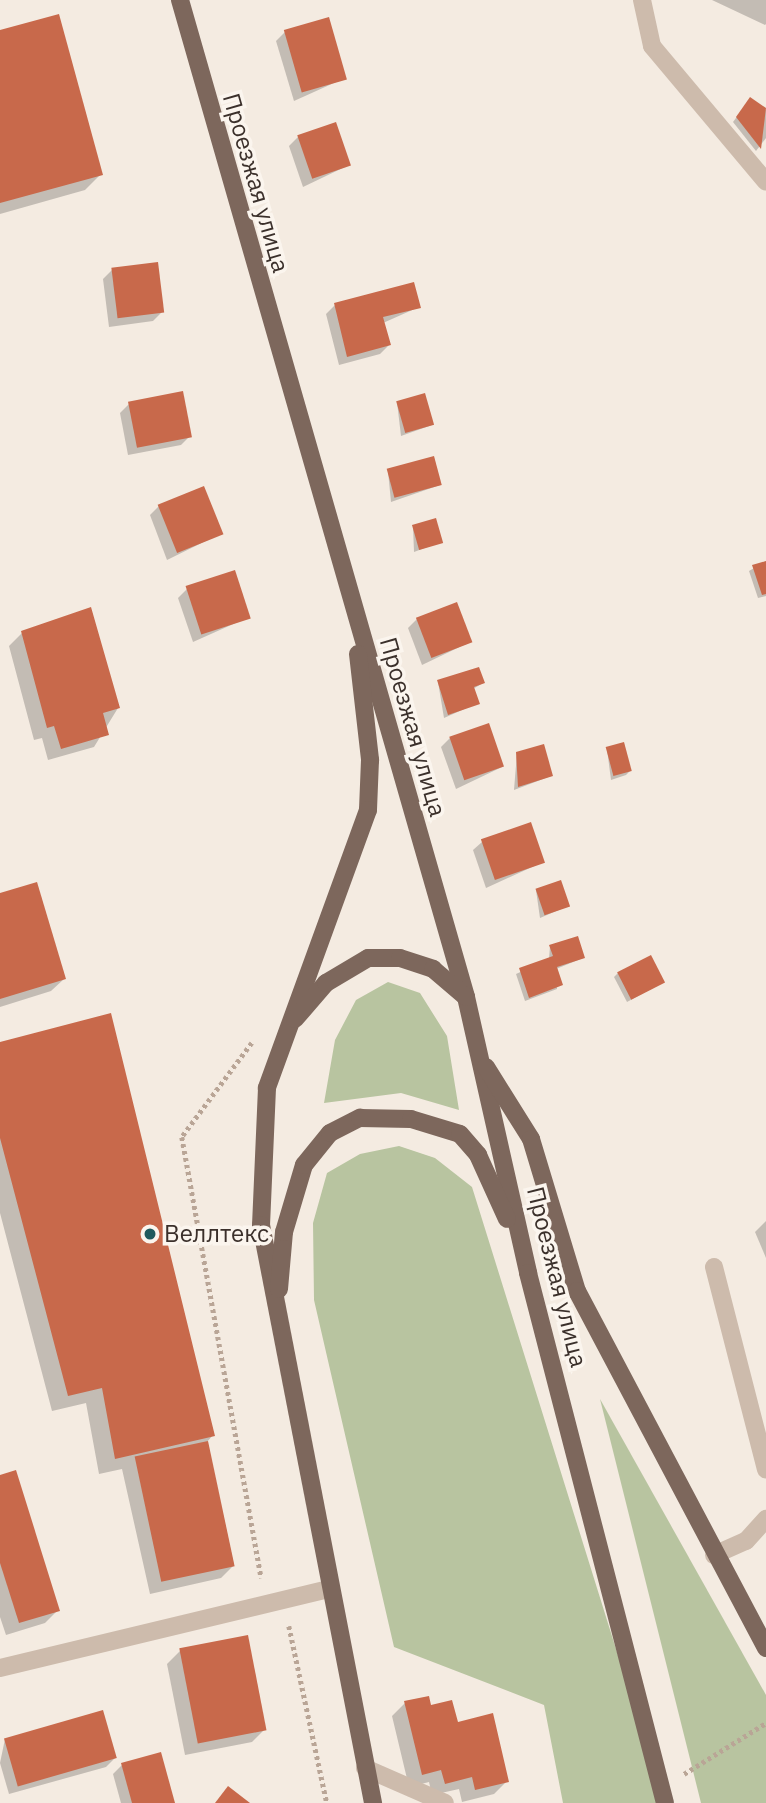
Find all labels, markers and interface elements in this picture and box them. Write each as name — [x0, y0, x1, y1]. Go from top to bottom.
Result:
street label: Проезжая улица — [217, 90, 295, 276]
street label: Проезжая улица — [374, 634, 452, 820]
street label: Проезжая улица — [521, 1184, 593, 1370]
place label: Веллтекс — [164, 1220, 269, 1248]
marker: Веллтекс — [142, 1226, 158, 1242]

